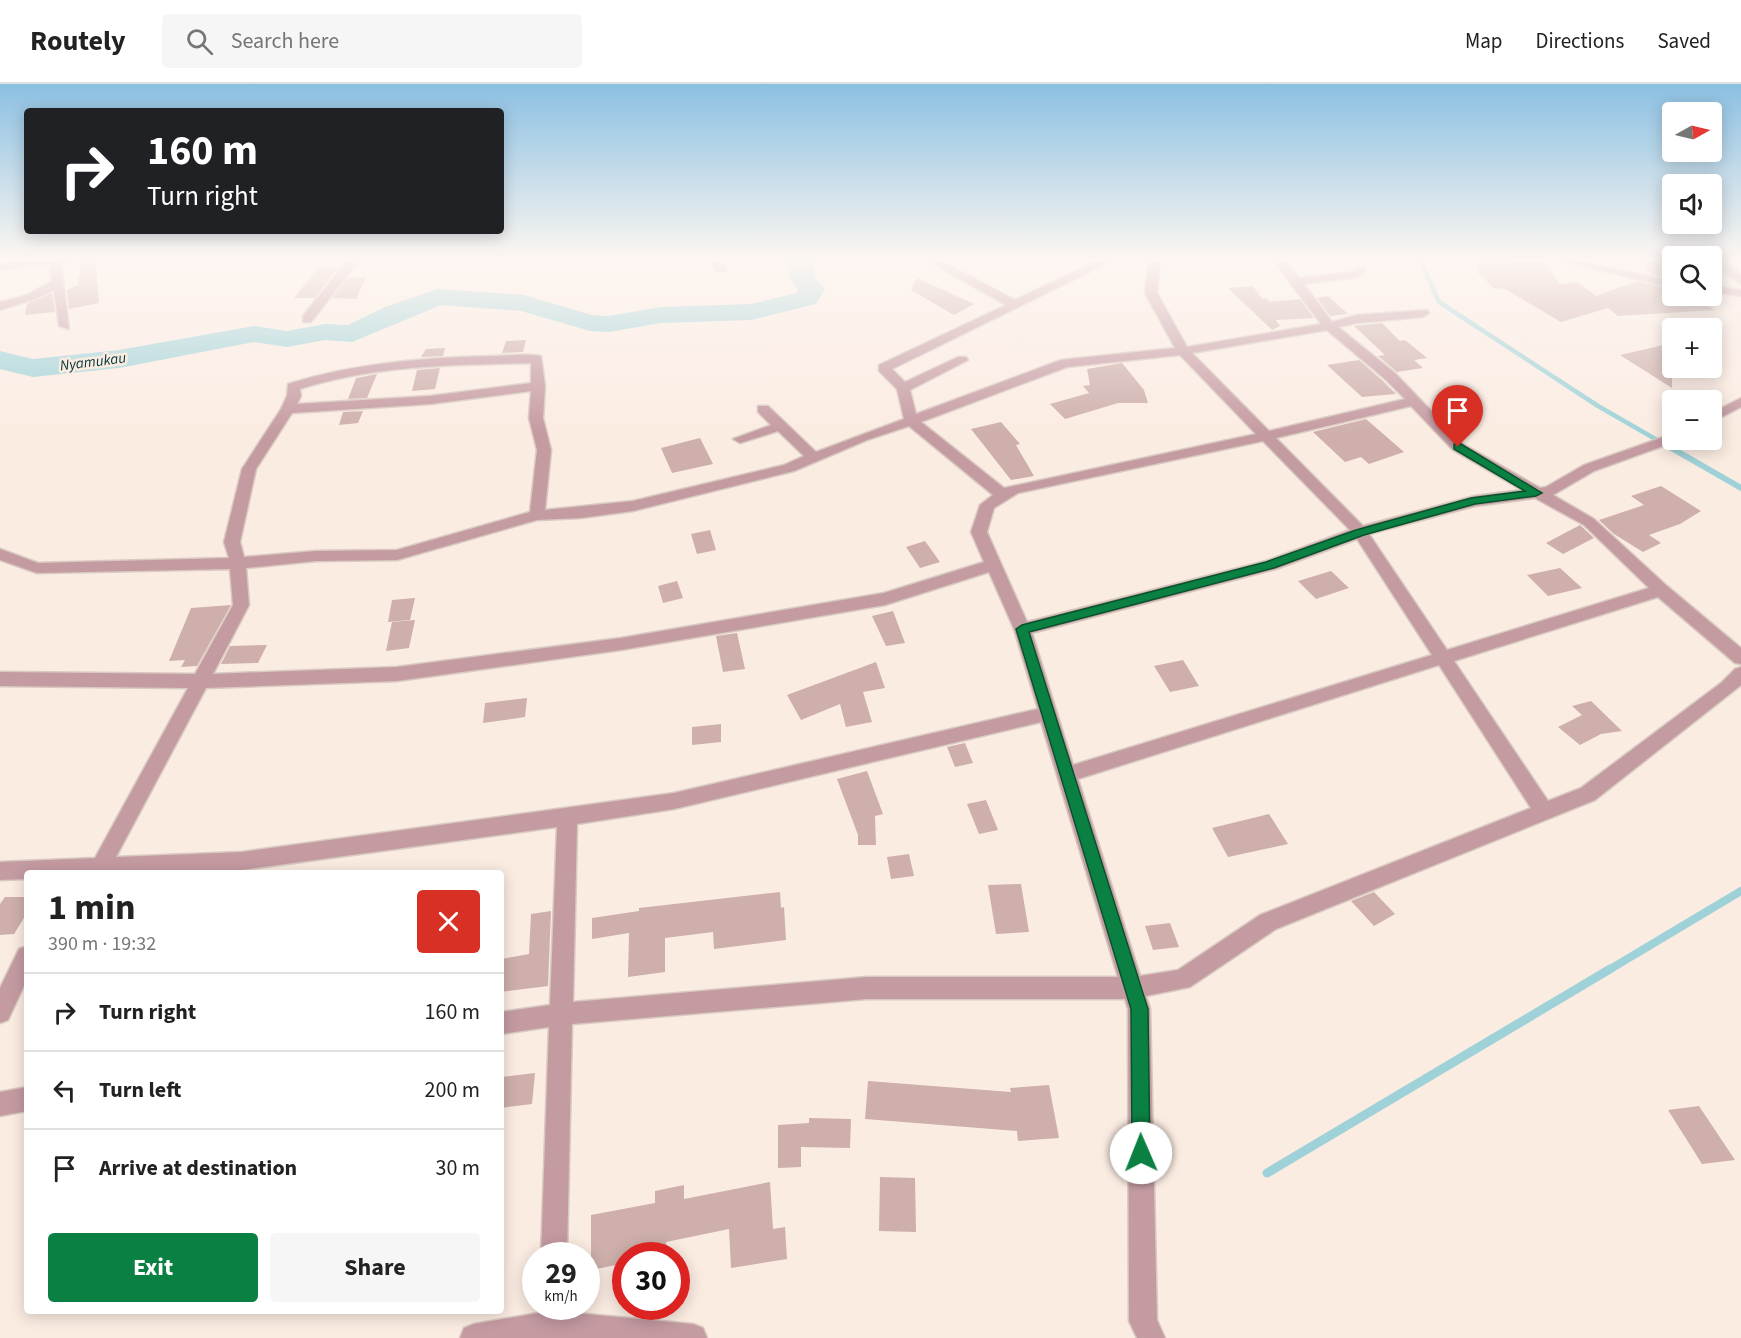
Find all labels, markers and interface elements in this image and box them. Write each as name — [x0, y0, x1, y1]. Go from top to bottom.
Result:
search box — [162, 14, 582, 68]
text: Routely — [30, 21, 126, 61]
icon: search — [183, 25, 216, 58]
text: Search here — [231, 25, 339, 57]
text: Map — [1465, 26, 1503, 56]
text: Directions — [1536, 26, 1624, 56]
text: Saved — [1657, 26, 1711, 56]
north arrow — [1662, 102, 1722, 162]
map controls — [1662, 102, 1722, 450]
text: 160 m — [147, 121, 258, 181]
icon: right — [48, 132, 126, 210]
button: sound — [1662, 174, 1722, 234]
text: Turn right — [147, 177, 258, 216]
button: search — [1662, 246, 1722, 306]
button: + — [1662, 318, 1722, 378]
water label: Nyamukau — [59, 348, 127, 376]
pin — [1432, 385, 1483, 447]
button: − — [1662, 390, 1722, 450]
icon: arrive — [1441, 394, 1474, 427]
text: 1 min — [48, 882, 136, 933]
button: close — [417, 890, 480, 953]
text: 390 m · 19:32 — [48, 930, 156, 958]
icon: right — [48, 996, 81, 1029]
text: Turn right — [99, 996, 196, 1028]
text: 160 m — [425, 996, 480, 1028]
icon: left — [48, 1074, 81, 1107]
text: Turn left — [99, 1074, 181, 1106]
text: 200 m — [425, 1074, 480, 1106]
position arrow — [1109, 1121, 1173, 1185]
icon: arrive — [48, 1152, 81, 1185]
text: Arrive at destination — [99, 1152, 297, 1184]
text: 30 m — [435, 1152, 480, 1184]
button: Exit — [48, 1233, 258, 1302]
button: Share — [270, 1233, 480, 1302]
speed limit sign: 30 — [612, 1242, 690, 1320]
text: 29 — [545, 1252, 577, 1295]
text: km/h — [544, 1286, 578, 1307]

